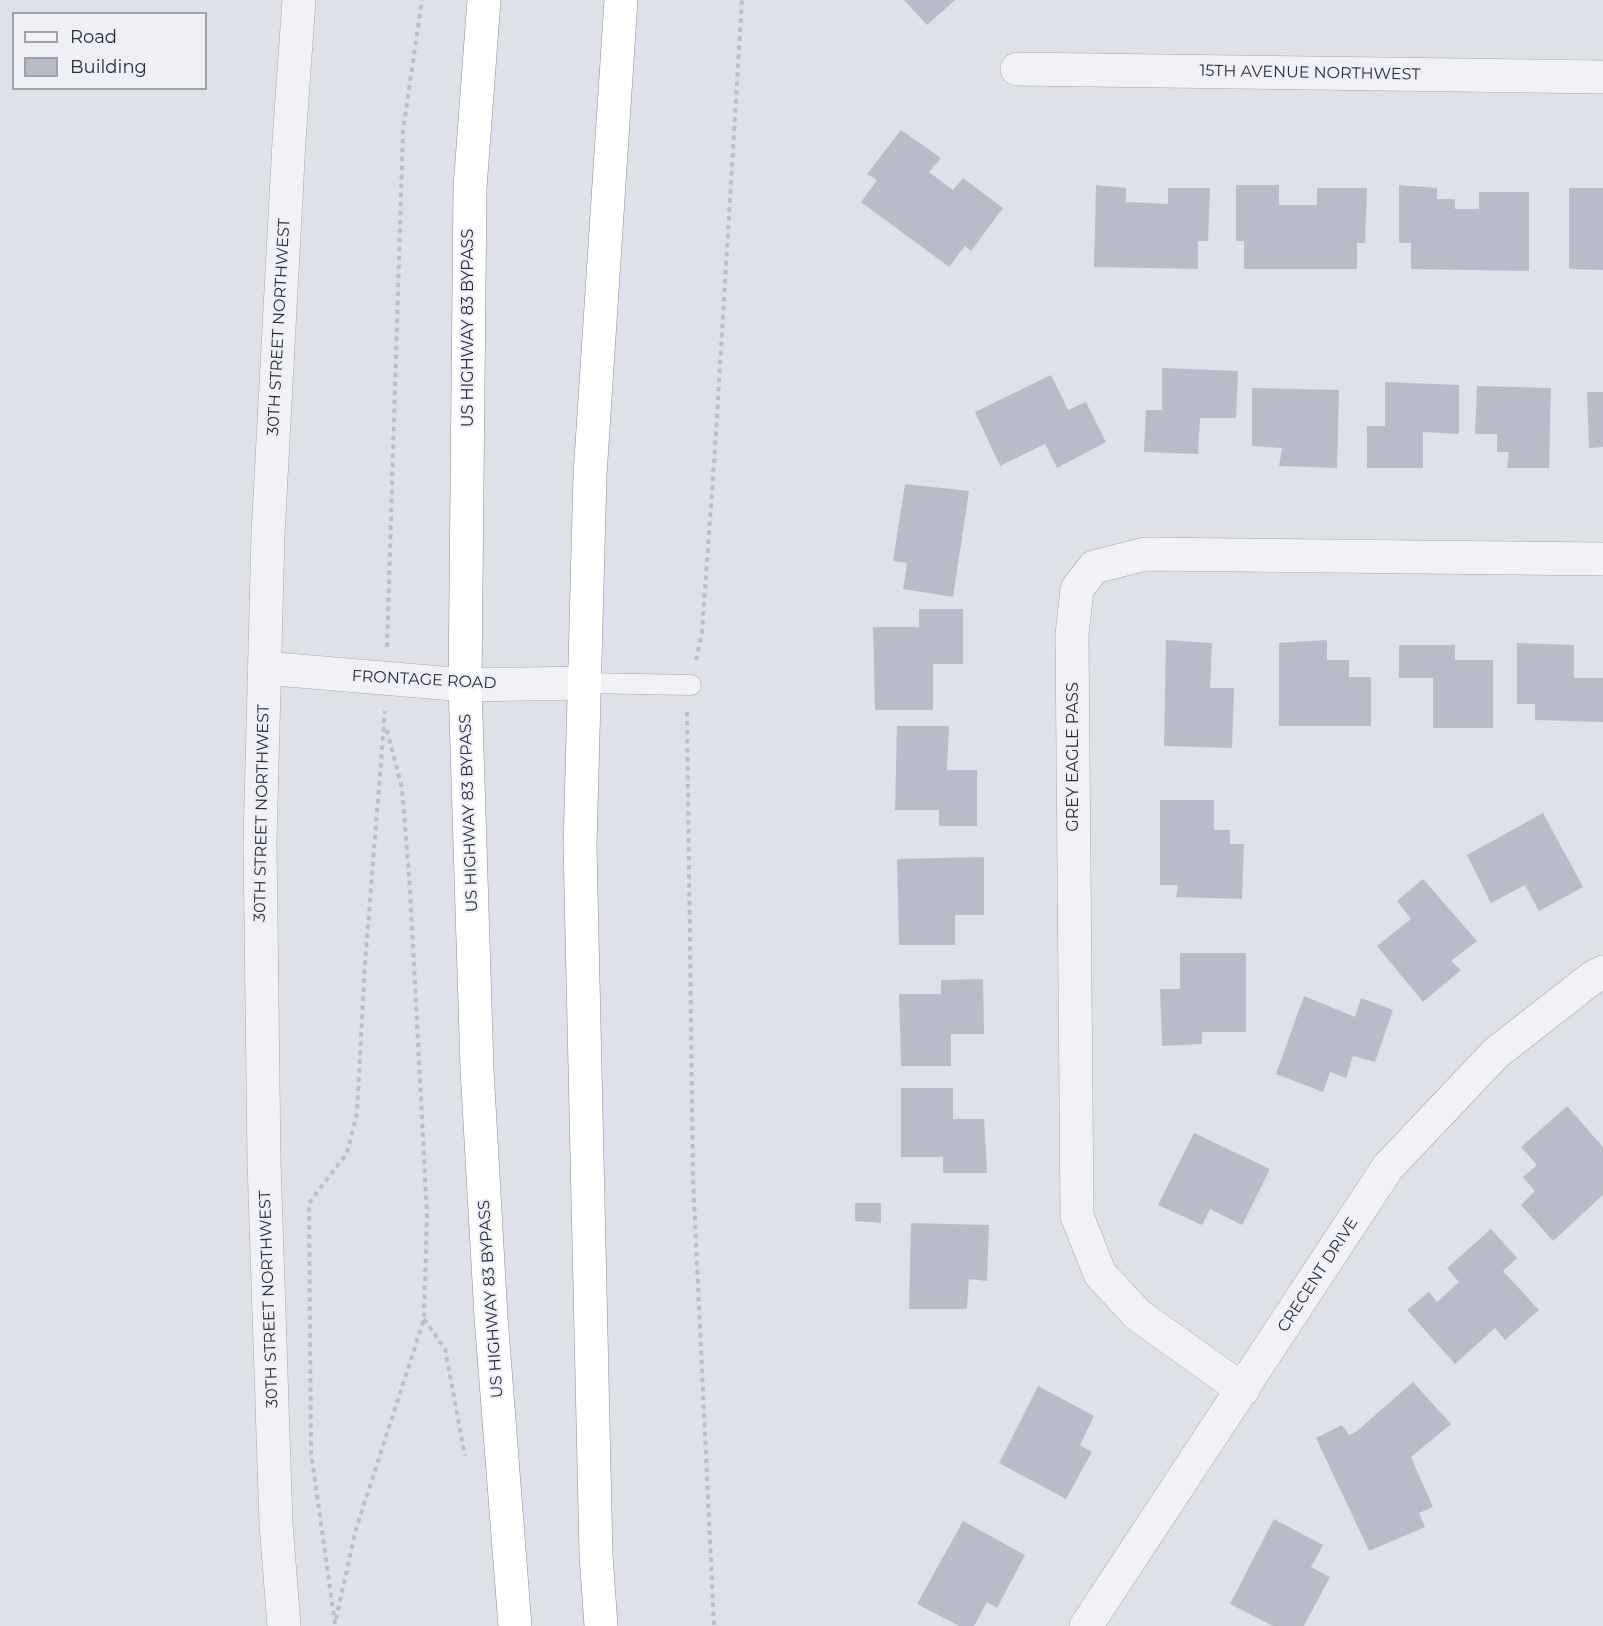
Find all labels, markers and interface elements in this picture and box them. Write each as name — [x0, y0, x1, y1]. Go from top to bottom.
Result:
legend — [12, 12, 207, 90]
text: Road — [70, 26, 117, 48]
text: Building — [70, 56, 147, 78]
street label: 15TH AVENUE NORTHWEST — [1199, 61, 1421, 85]
street label: 30TH STREET NORTHWEST — [264, 218, 294, 436]
street label: US HIGHWAY 83 BYPASS — [458, 229, 478, 427]
street label: FRONTAGE ROAD — [351, 667, 497, 693]
street label: GREY EAGLE PASS — [1063, 682, 1083, 832]
street label: 30TH STREET NORTHWEST — [251, 704, 273, 922]
street label: US HIGHWAY 83 BYPASS — [456, 713, 482, 913]
street label: 30TH STREET NORTHWEST — [256, 1190, 282, 1408]
street label: US HIGHWAY 83 BYPASS — [474, 1199, 508, 1399]
street label: CRECENT DRIVE — [1274, 1214, 1362, 1336]

